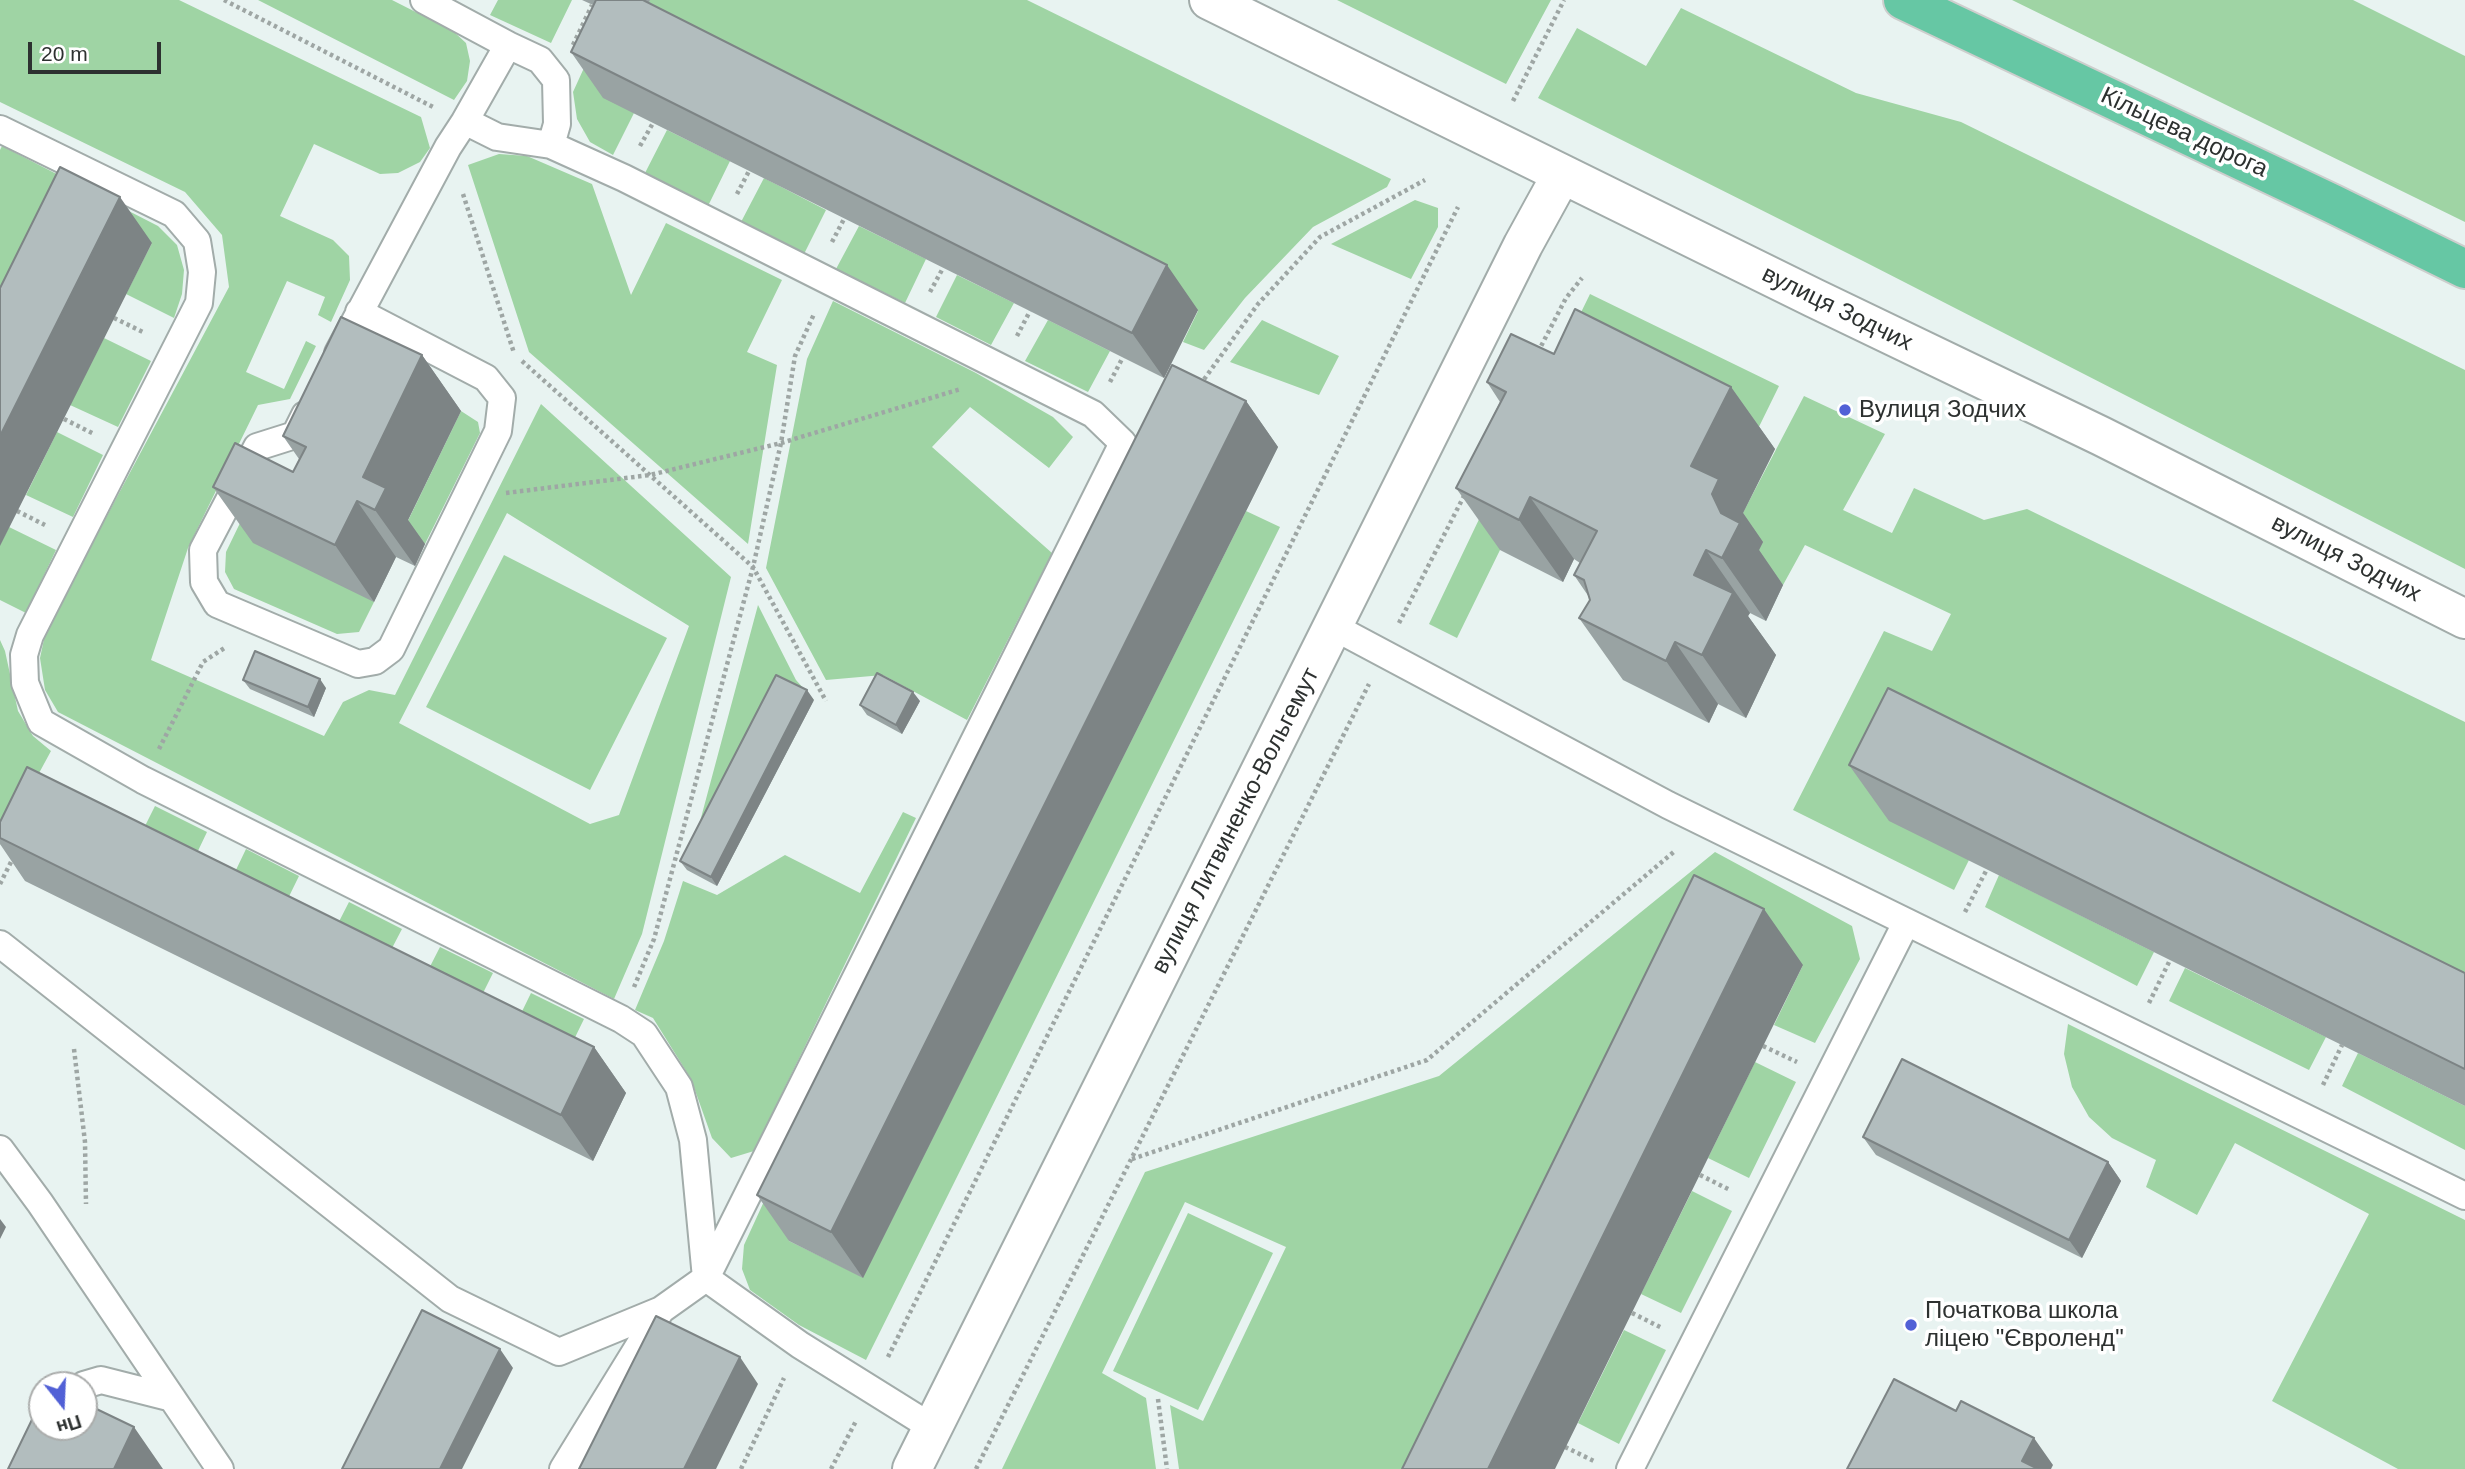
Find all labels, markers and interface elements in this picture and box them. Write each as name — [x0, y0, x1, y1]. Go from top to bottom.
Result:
scale bar — [32, 28, 164, 72]
text: 20 m — [41, 42, 88, 65]
street label: Кільцева дорога — [2096, 82, 2272, 184]
street label: вулиця Зодчих — [1757, 260, 1917, 358]
place label: Вулиця Зодчих — [1859, 396, 2026, 424]
marker: Вулиця Зодчих — [1837, 402, 1853, 418]
street label: вулиця Зодчих — [2267, 509, 2425, 609]
street label: вулиця Литвиненко-Вольгемут — [1146, 663, 1326, 979]
place label: Початкова школа ліцею "Євроленд" — [1925, 1297, 2124, 1353]
marker: Початкова школа ліцею "Євроленд" — [1903, 1317, 1919, 1333]
north arrow — [28, 1371, 98, 1441]
text: Пн — [54, 1411, 84, 1438]

